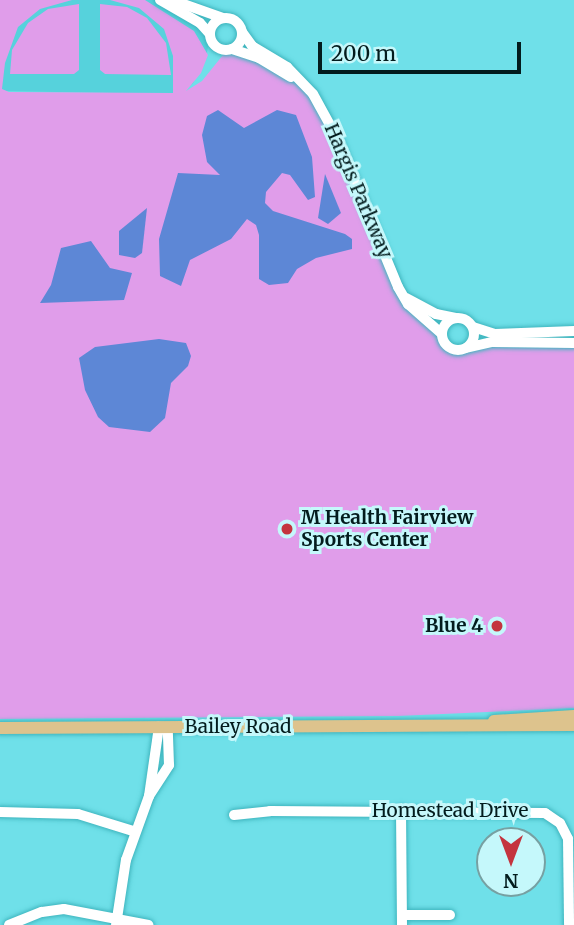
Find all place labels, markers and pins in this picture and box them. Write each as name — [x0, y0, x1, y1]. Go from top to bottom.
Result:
place label: M Health Fairview Sports Center — [301, 507, 473, 551]
marker: M Health Fairview Sports Center — [279, 521, 295, 537]
place label: Blue 4 — [425, 615, 483, 637]
marker: Blue 4 — [489, 618, 505, 634]

